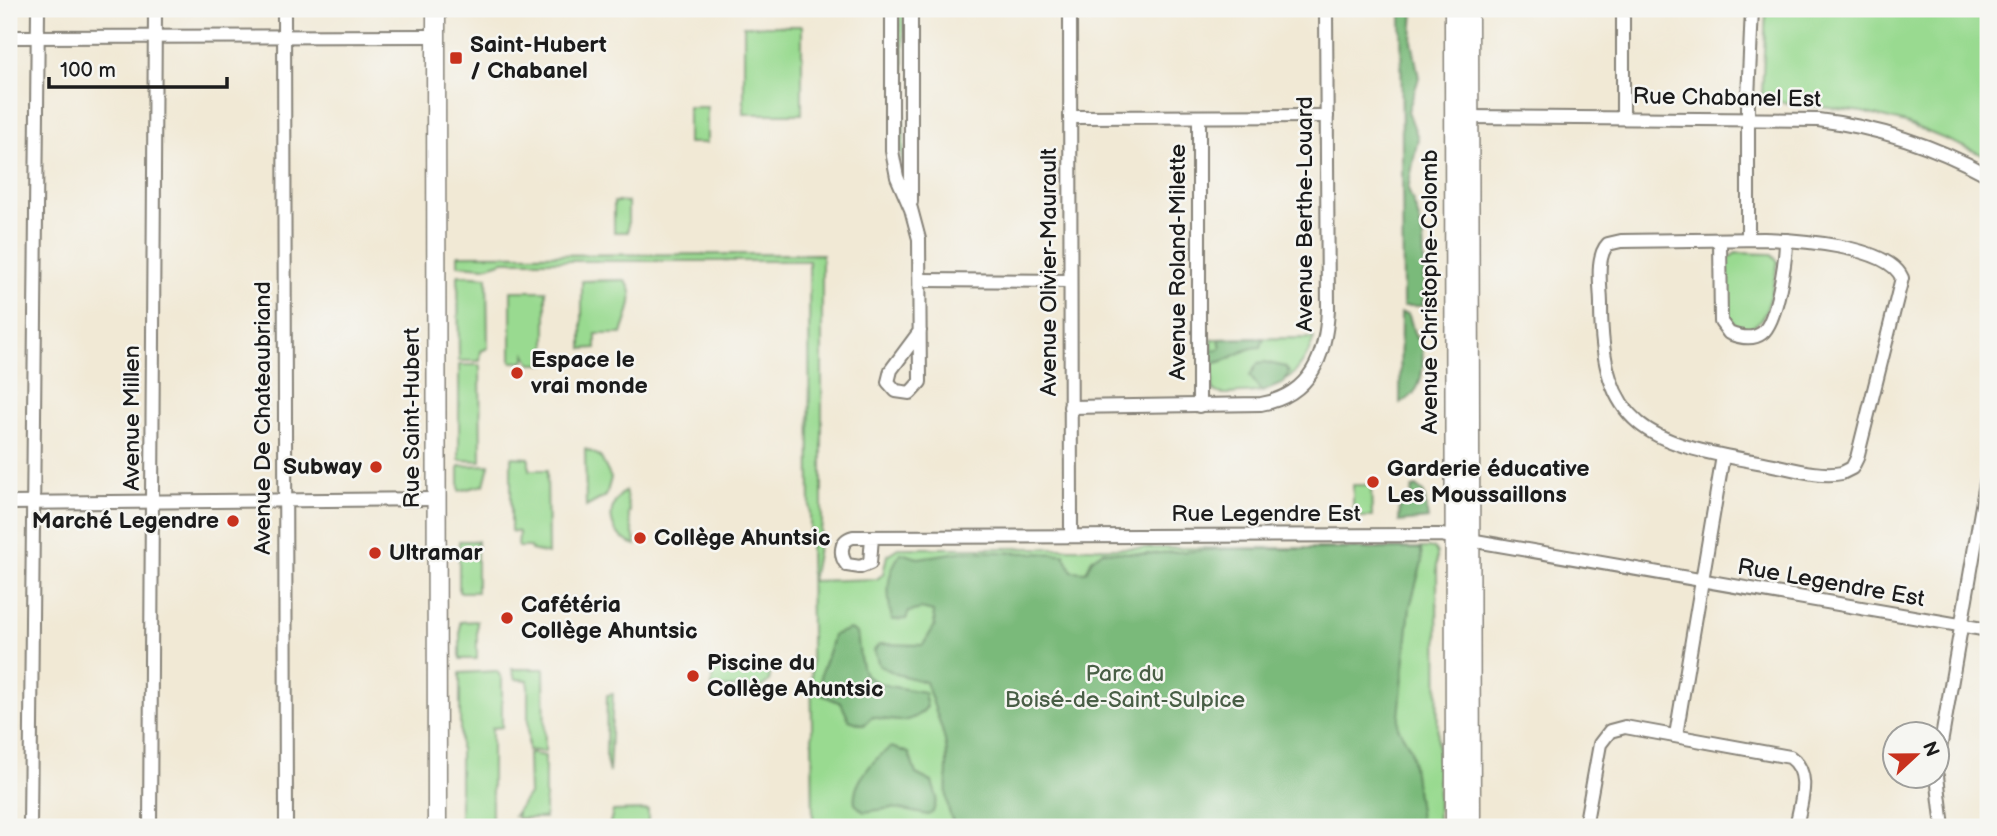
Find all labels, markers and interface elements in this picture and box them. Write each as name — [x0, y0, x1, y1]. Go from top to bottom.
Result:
place label: Saint-Hubert / Chabanel — [470, 31, 607, 85]
scale bar — [49, 46, 228, 90]
marker: Saint-Hubert / Chabanel — [448, 50, 464, 66]
text: 100 m — [60, 58, 116, 83]
street label: Rue Chabanel Est — [1632, 82, 1822, 114]
street label: Avenue Berthe-Louard — [1291, 96, 1319, 332]
street label: Avenue Roland-Milette — [1164, 144, 1192, 380]
street label: Avenue Olivier-Maurault — [1035, 148, 1063, 396]
street label: Avenue Christophe-Colomb — [1416, 150, 1444, 434]
street label: Avenue De Chateaubriand — [249, 281, 277, 555]
street label: Rue Saint-Hubert — [398, 327, 426, 509]
street label: Avenue Millen — [118, 345, 146, 491]
place label: Espace le vrai monde — [530, 346, 648, 400]
marker: Espace le vrai monde — [509, 365, 525, 381]
place label: Subway — [283, 453, 362, 481]
place label: Garderie éducative Les Moussaillons — [1387, 455, 1589, 509]
marker: Subway — [368, 459, 384, 475]
marker: Garderie éducative Les Moussaillons — [1365, 474, 1381, 490]
street label: Rue Legendre Est — [1171, 500, 1361, 528]
place label: Marché Legendre — [32, 507, 219, 535]
marker: Marché Legendre — [225, 513, 241, 529]
place label: Collège Ahuntsic — [654, 524, 831, 552]
marker: Collège Ahuntsic — [632, 530, 648, 546]
place label: Ultramar — [389, 539, 483, 567]
marker: Ultramar — [367, 545, 383, 561]
street label: Rue Legendre Est — [1735, 553, 1927, 613]
place label: Cafétéria Collège Ahuntsic — [521, 591, 698, 645]
marker: Cafétéria Collège Ahuntsic — [499, 610, 515, 626]
place label: Piscine du Collège Ahuntsic — [707, 649, 884, 703]
park label: Parc du Boisé-de-Saint-Sulpice — [1005, 660, 1245, 714]
marker: Piscine du Collège Ahuntsic — [685, 668, 701, 684]
north arrow — [1882, 720, 1952, 790]
text: N — [1917, 738, 1944, 760]

